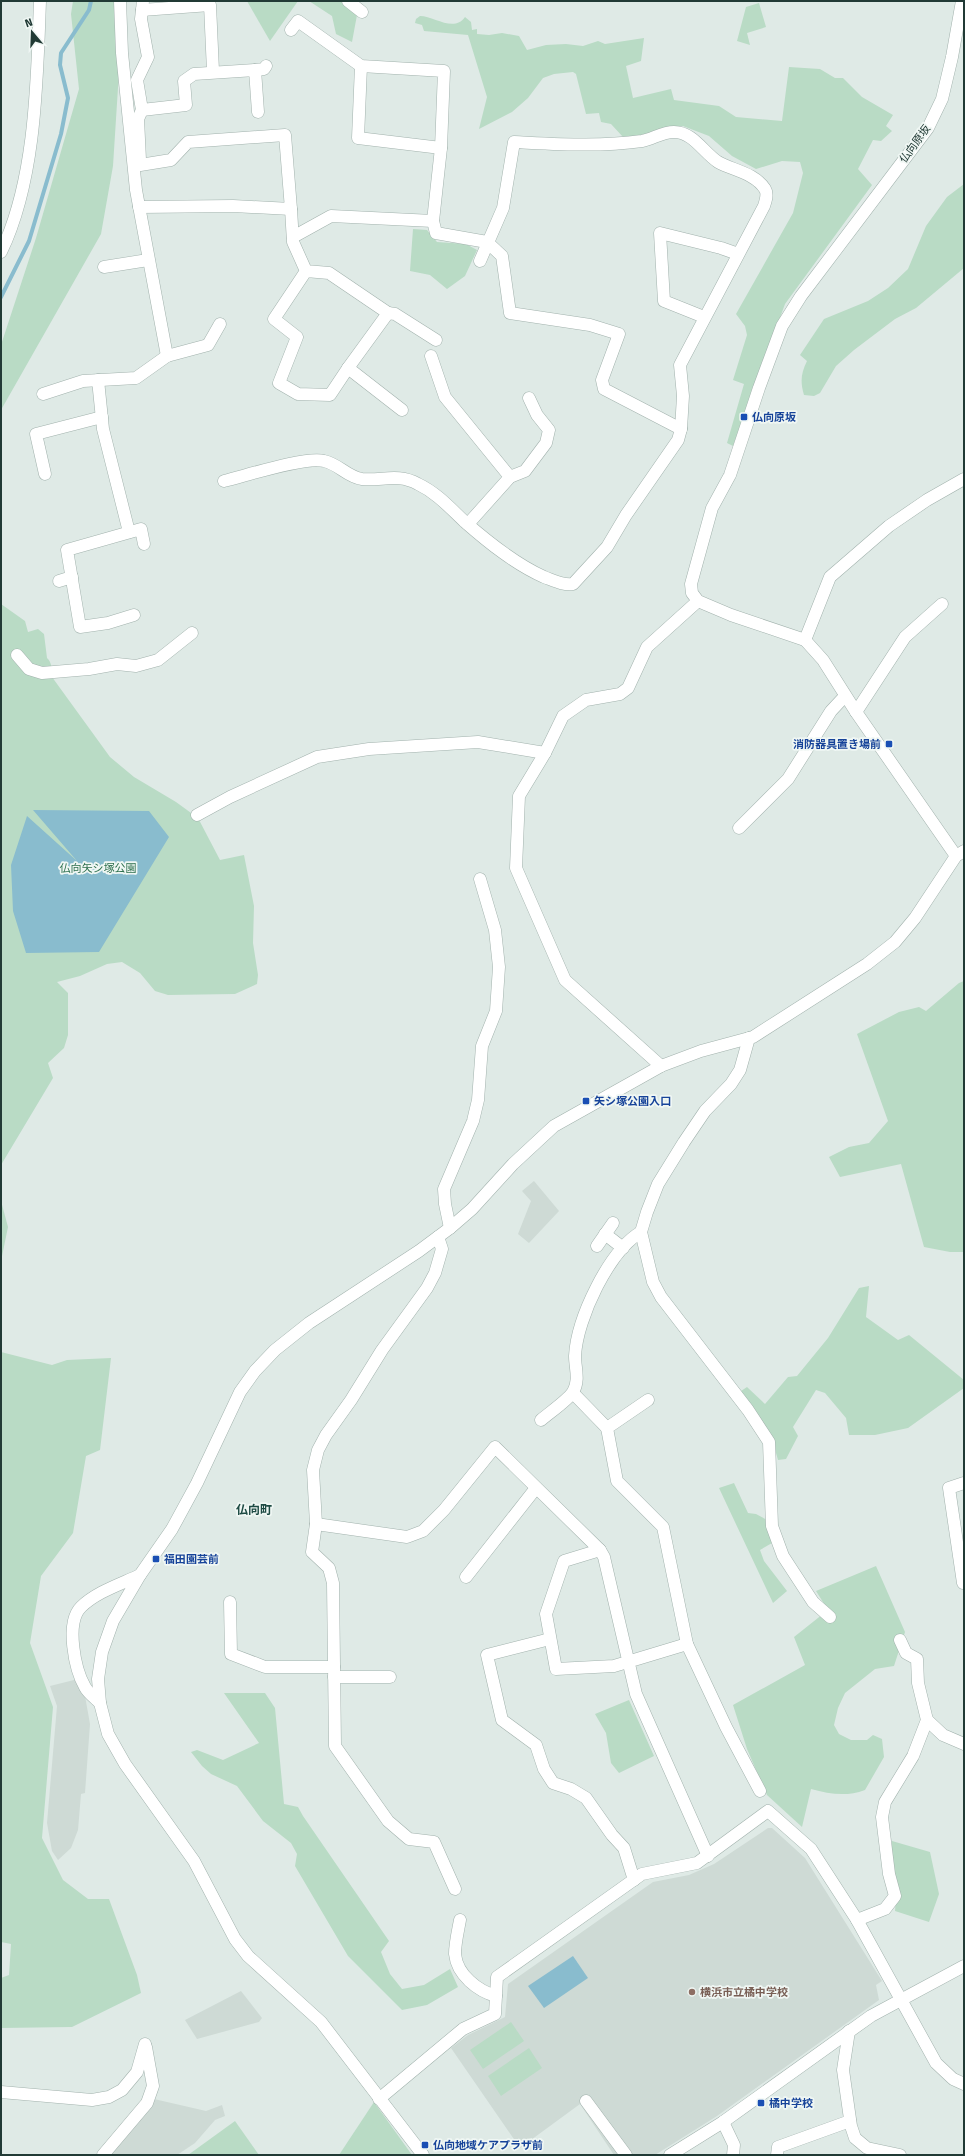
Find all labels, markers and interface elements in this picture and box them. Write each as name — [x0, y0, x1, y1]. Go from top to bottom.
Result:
north arrow — [12, 12, 52, 52]
text: N — [23, 16, 34, 30]
street label: 仏向原坂 — [897, 122, 933, 166]
place label: 仏向原坂 — [752, 411, 796, 424]
marker: 仏向原坂 — [739, 412, 749, 422]
place label: 消防器具置き場前 — [793, 738, 881, 751]
marker: 消防器具置き場前 — [884, 739, 894, 749]
park label: 仏向矢シ塚公園 — [60, 862, 137, 875]
place label: 矢シ塚公園入口 — [594, 1095, 671, 1108]
marker: 矢シ塚公園入口 — [581, 1096, 591, 1106]
district label: 仏向町 — [236, 1503, 272, 1517]
place label: 福田園芸前 — [164, 1553, 219, 1566]
marker: 福田園芸前 — [151, 1554, 161, 1564]
place label: 横浜市立橘中学校 — [700, 1986, 788, 1999]
marker: 横浜市立橘中学校 — [687, 1987, 697, 1997]
place label: 橘中学校 — [769, 2097, 813, 2110]
marker: 橘中学校 — [756, 2098, 766, 2108]
place label: 仏向地域ケアプラザ前 — [433, 2139, 543, 2152]
marker: 仏向地域ケアプラザ前 — [420, 2140, 430, 2150]

